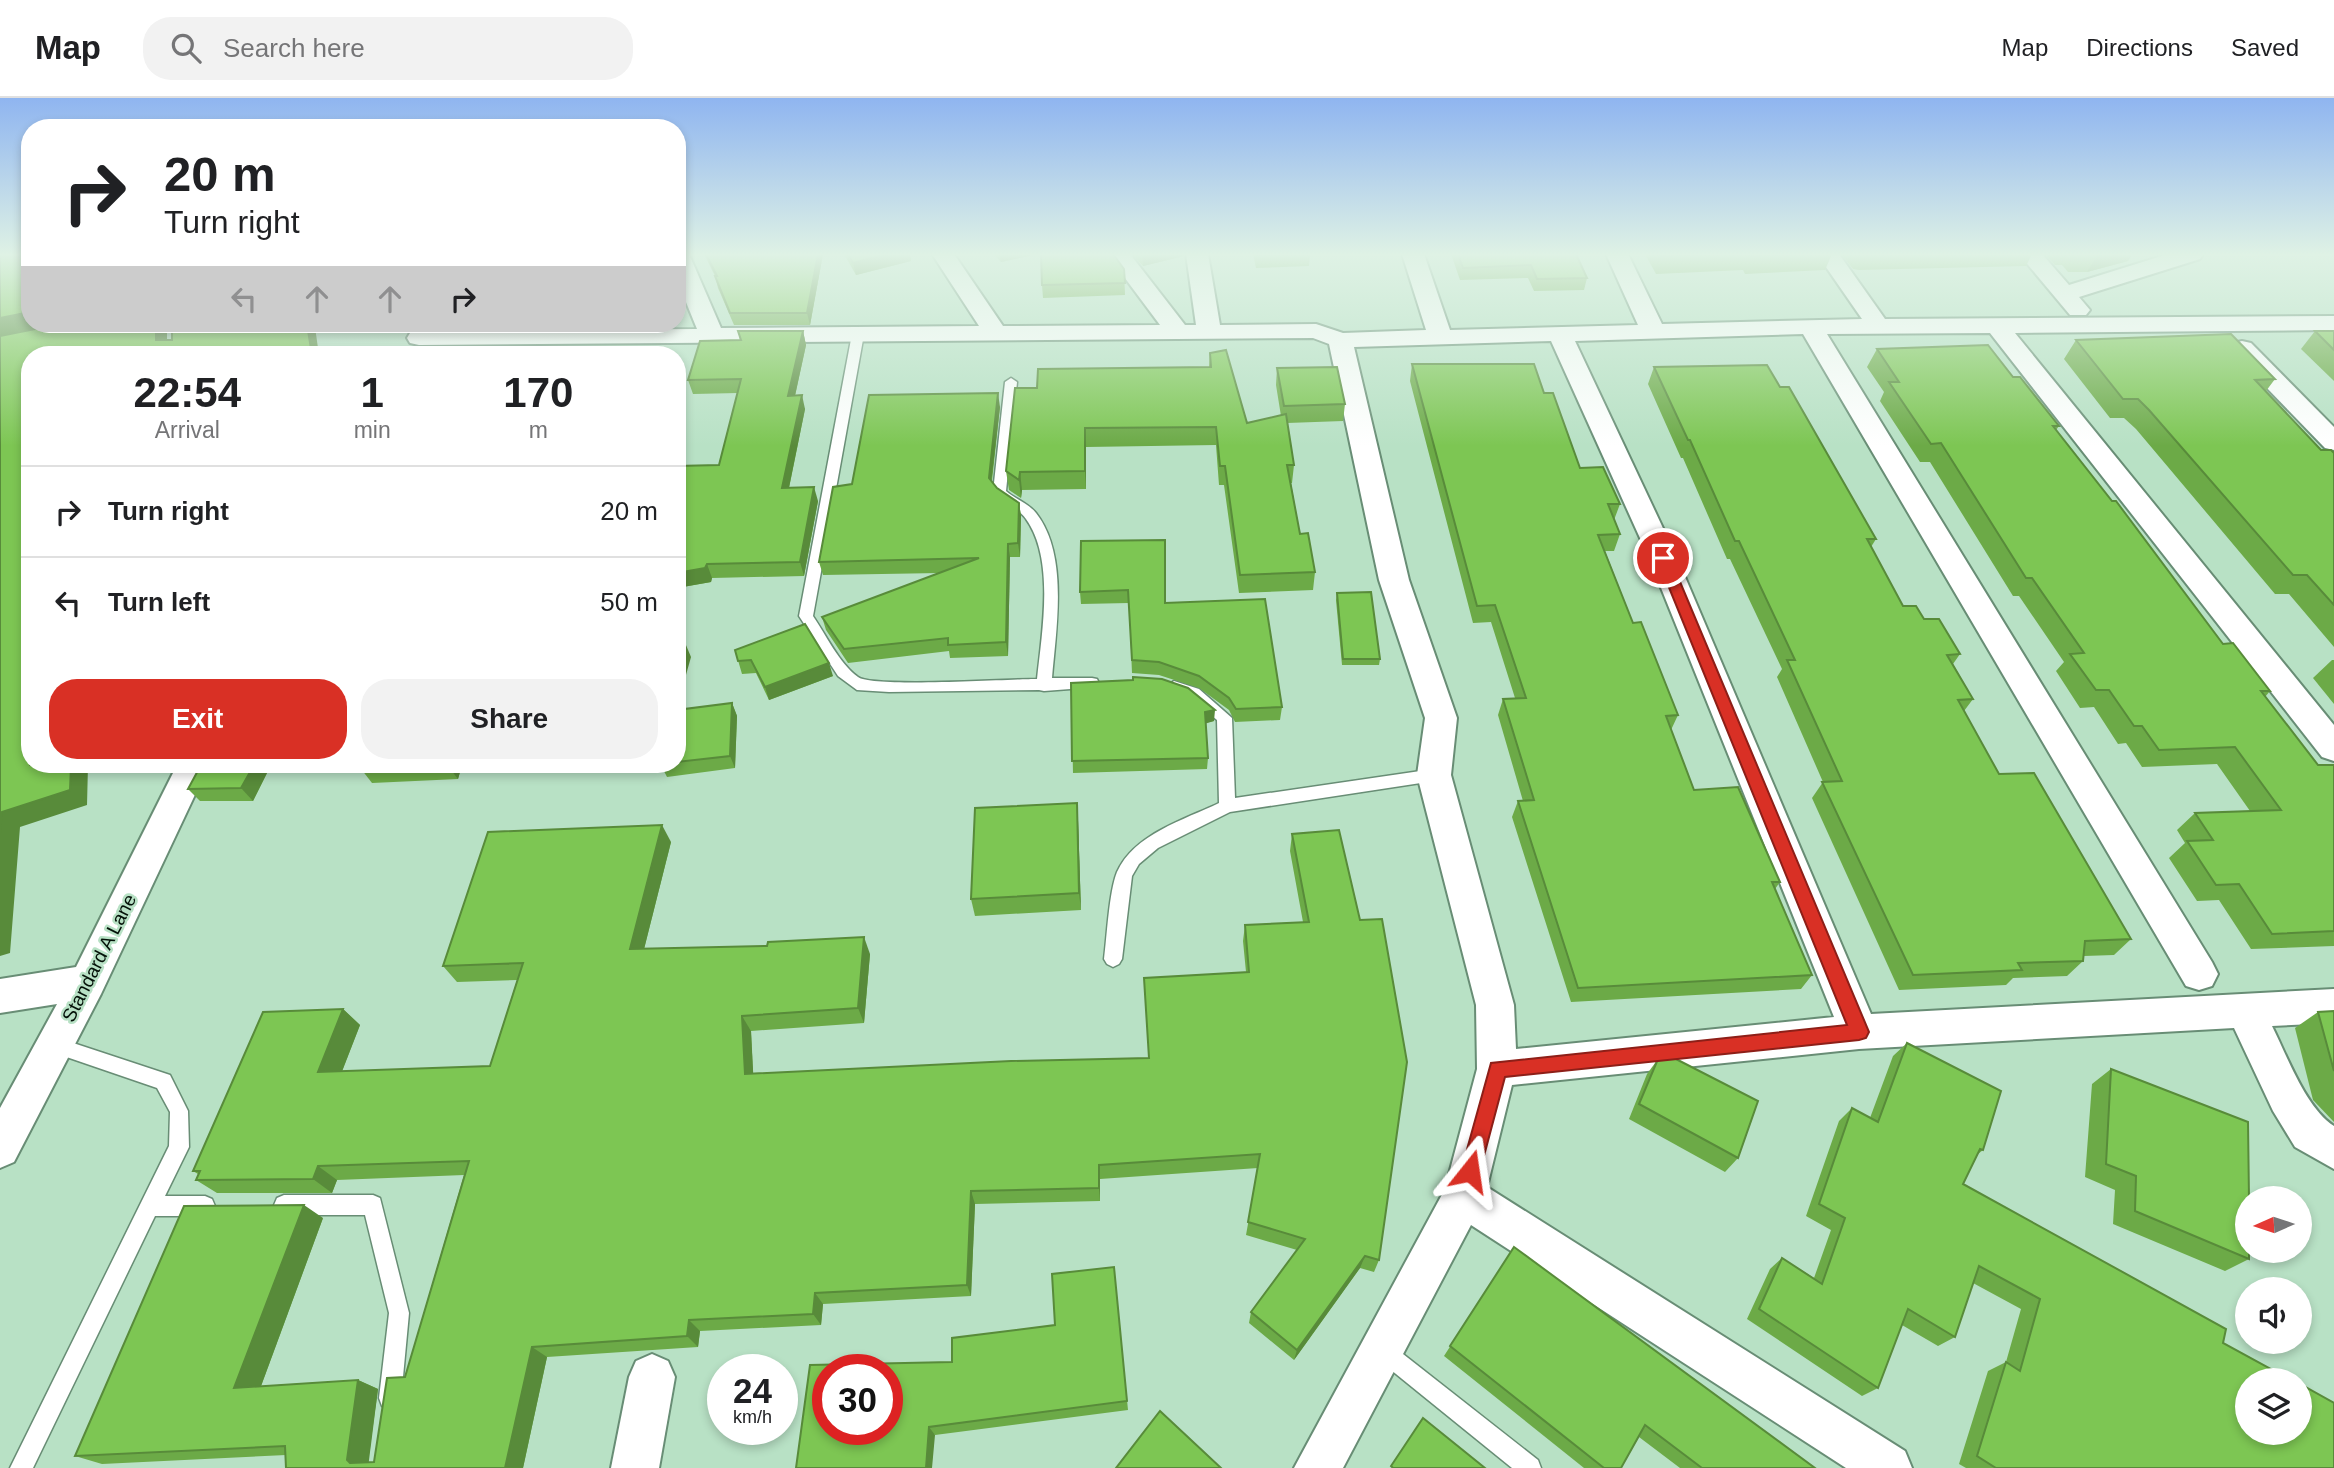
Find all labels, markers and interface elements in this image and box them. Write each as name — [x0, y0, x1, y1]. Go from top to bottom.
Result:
search box — [143, 17, 633, 80]
text: Map — [35, 29, 101, 66]
icon: search — [167, 29, 205, 67]
text: Search here — [223, 33, 365, 63]
text: Map — [2002, 34, 2048, 61]
text: Directions — [2086, 34, 2193, 61]
text: Saved — [2231, 34, 2299, 61]
icon: right — [49, 147, 140, 238]
text: 20 m — [164, 147, 276, 201]
text: Turn right — [164, 204, 300, 240]
icon: left — [225, 280, 263, 318]
icon: ahead — [298, 280, 336, 318]
icon: ahead — [371, 280, 409, 318]
icon: right — [444, 280, 482, 318]
text: 22:54 — [134, 369, 241, 416]
text: 1 — [360, 369, 384, 416]
text: 170 — [503, 369, 573, 416]
text: Arrival — [155, 417, 220, 443]
text: min — [354, 417, 391, 443]
text: m — [529, 417, 548, 443]
icon: right — [49, 493, 87, 531]
text: Turn right — [108, 496, 229, 526]
text: 20 m — [600, 496, 658, 526]
pin — [1633, 528, 1693, 588]
icon: arrive — [1644, 539, 1682, 577]
icon: left — [49, 584, 87, 622]
text: Turn left — [108, 587, 210, 617]
text: 50 m — [600, 587, 658, 617]
button: Exit — [49, 679, 347, 759]
button: Share — [361, 679, 658, 759]
street label: Standard A Lane — [58, 891, 140, 1025]
position arrow — [1433, 1134, 1507, 1208]
north arrow — [2235, 1186, 2312, 1264]
map controls — [2235, 1186, 2312, 1445]
button: sound — [2235, 1277, 2312, 1354]
speed limit sign: 30 — [812, 1354, 903, 1445]
button: layers — [2235, 1368, 2312, 1445]
text: 24 — [733, 1371, 772, 1410]
text: km/h — [733, 1407, 772, 1427]

